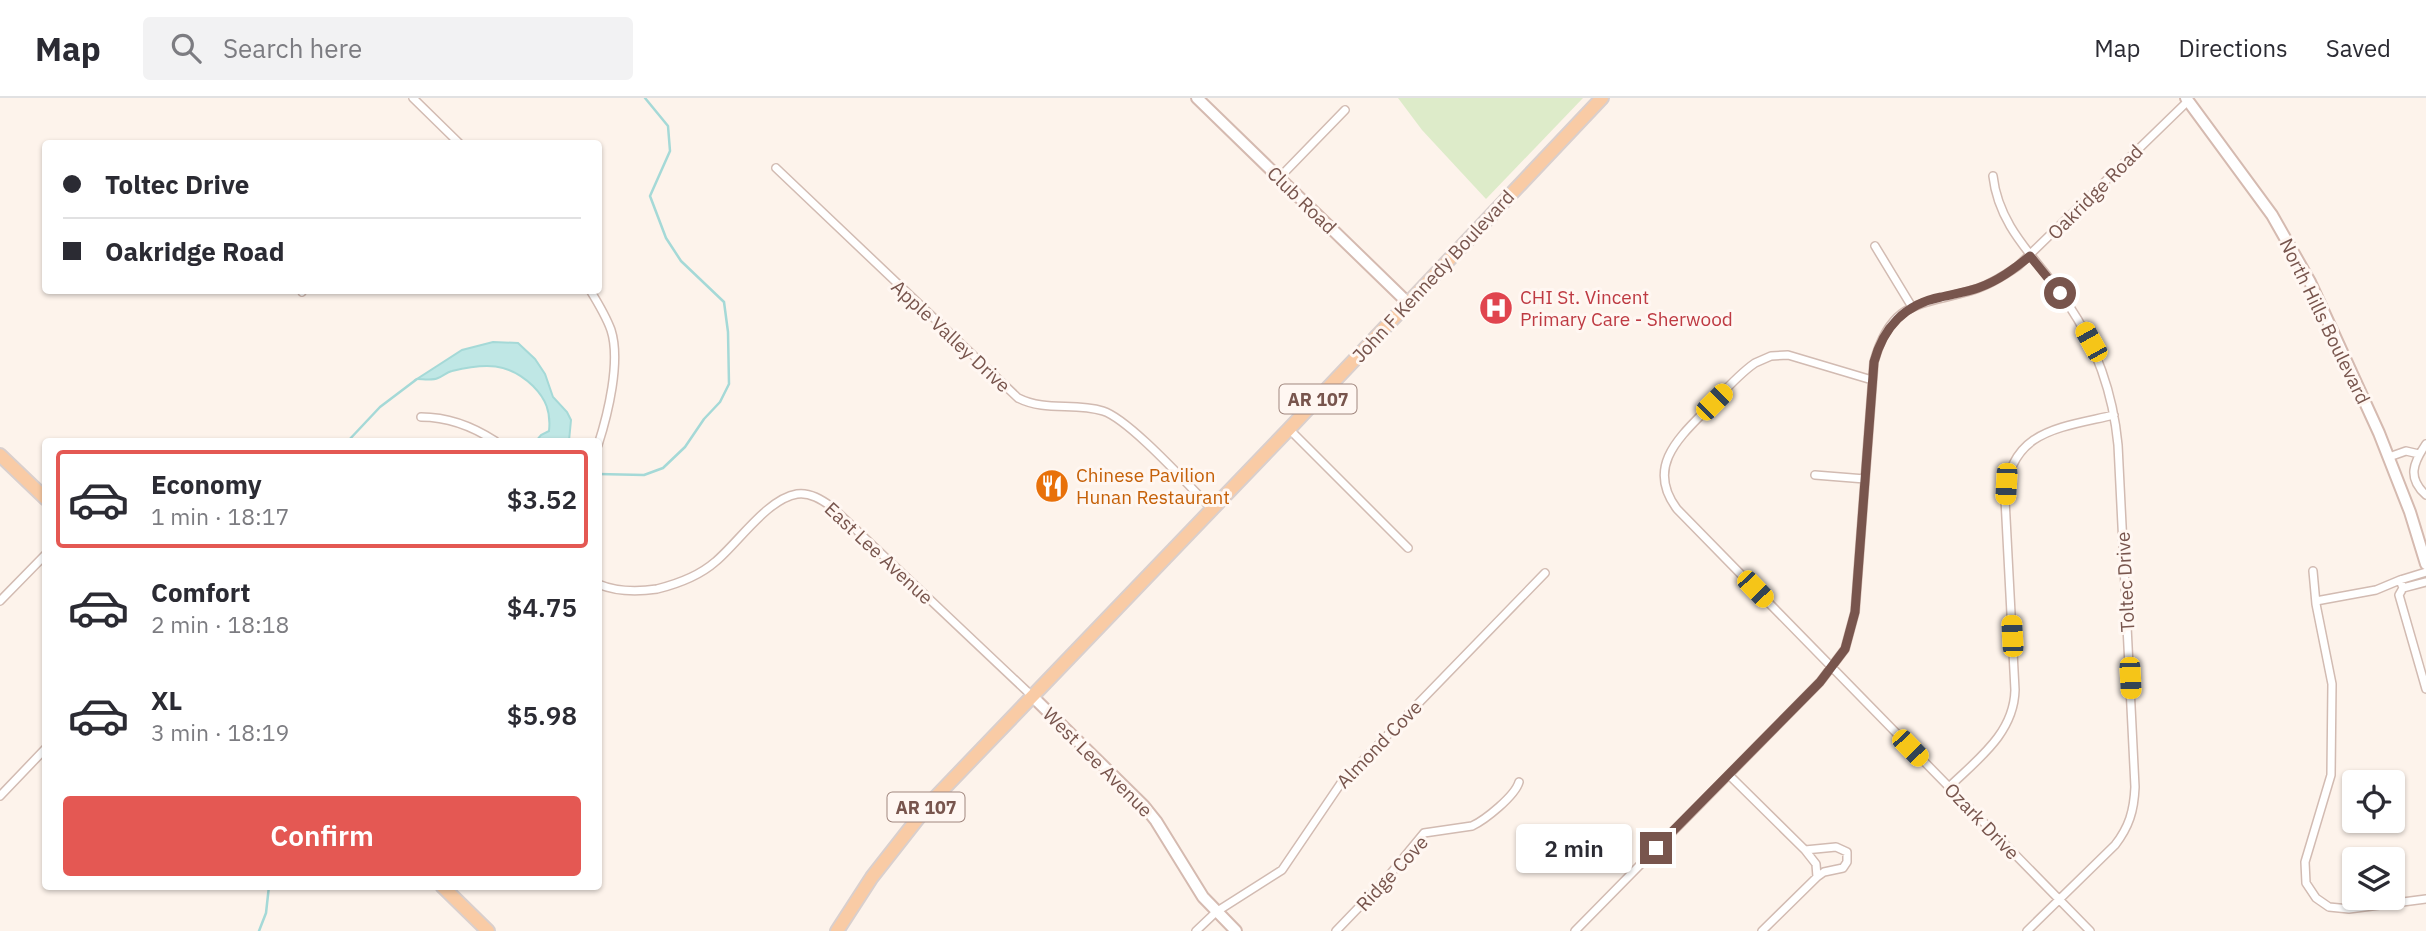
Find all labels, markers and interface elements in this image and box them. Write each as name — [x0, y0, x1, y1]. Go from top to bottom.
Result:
search box — [143, 17, 633, 80]
text: Map — [35, 27, 101, 70]
icon: search — [167, 29, 205, 67]
text: Search here — [223, 31, 362, 65]
text: Map — [2094, 32, 2140, 64]
text: Directions — [2178, 32, 2288, 64]
text: Saved — [2326, 32, 2391, 64]
street label: Oakridge Road — [2042, 139, 2148, 245]
street label: Club Road — [1262, 161, 1342, 239]
text: Toltec Drive — [105, 167, 249, 201]
street label: John F Kennedy Boulevard — [1347, 185, 1519, 367]
text: Oakridge Road — [105, 234, 284, 268]
street label: North Hills Boulevard — [2274, 234, 2376, 408]
street label: Apple Valley Drive — [886, 275, 1016, 397]
route start — [2044, 277, 2076, 309]
place label: CHI St. Vincent Primary Care - Sherwood — [1520, 285, 1733, 331]
hospital icon: CHI St. Vincent Primary Care - Sherwood — [1477, 289, 1515, 327]
car — [2072, 319, 2111, 365]
car — [1692, 380, 1737, 424]
road number: AR 107 — [1280, 384, 1356, 414]
car — [1995, 462, 2018, 506]
place label: Chinese Pavilion Hunan Restaurant — [1076, 463, 1230, 509]
text: Economy — [151, 467, 262, 501]
restaurant icon: Chinese Pavilion Hunan Restaurant — [1033, 467, 1071, 505]
icon: car — [67, 468, 130, 531]
text: $3.52 — [507, 482, 577, 516]
street label: East Lee Avenue — [820, 497, 938, 609]
text: 1 min · 18:17 — [151, 501, 289, 531]
street label: Toltec Drive — [2110, 531, 2140, 633]
car — [1733, 567, 1778, 611]
text: Comfort — [151, 575, 250, 609]
icon: car — [67, 576, 130, 639]
text: $4.75 — [507, 590, 577, 624]
text: 2 min · 18:18 — [151, 609, 289, 639]
car — [2001, 614, 2024, 658]
car — [2119, 656, 2142, 700]
text: XL — [151, 683, 182, 717]
icon: car — [67, 684, 130, 747]
street label: Almond Cove — [1331, 695, 1427, 793]
text: $5.98 — [507, 698, 577, 732]
street label: West Lee Avenue — [1038, 702, 1158, 822]
text: 3 min · 18:19 — [151, 717, 289, 747]
car — [1888, 726, 1933, 770]
map controls — [2342, 770, 2405, 910]
button: locate — [2342, 770, 2405, 833]
street label: Ozark Drive — [1939, 777, 2025, 865]
road number: AR 107 — [888, 792, 964, 822]
button: Confirm — [63, 796, 581, 876]
callout: 2 min — [1516, 824, 1632, 872]
street label: Ridge Cove — [1351, 830, 1433, 916]
route end — [1640, 832, 1672, 864]
text: 2 min — [1544, 833, 1604, 863]
button: layers — [2342, 847, 2405, 910]

